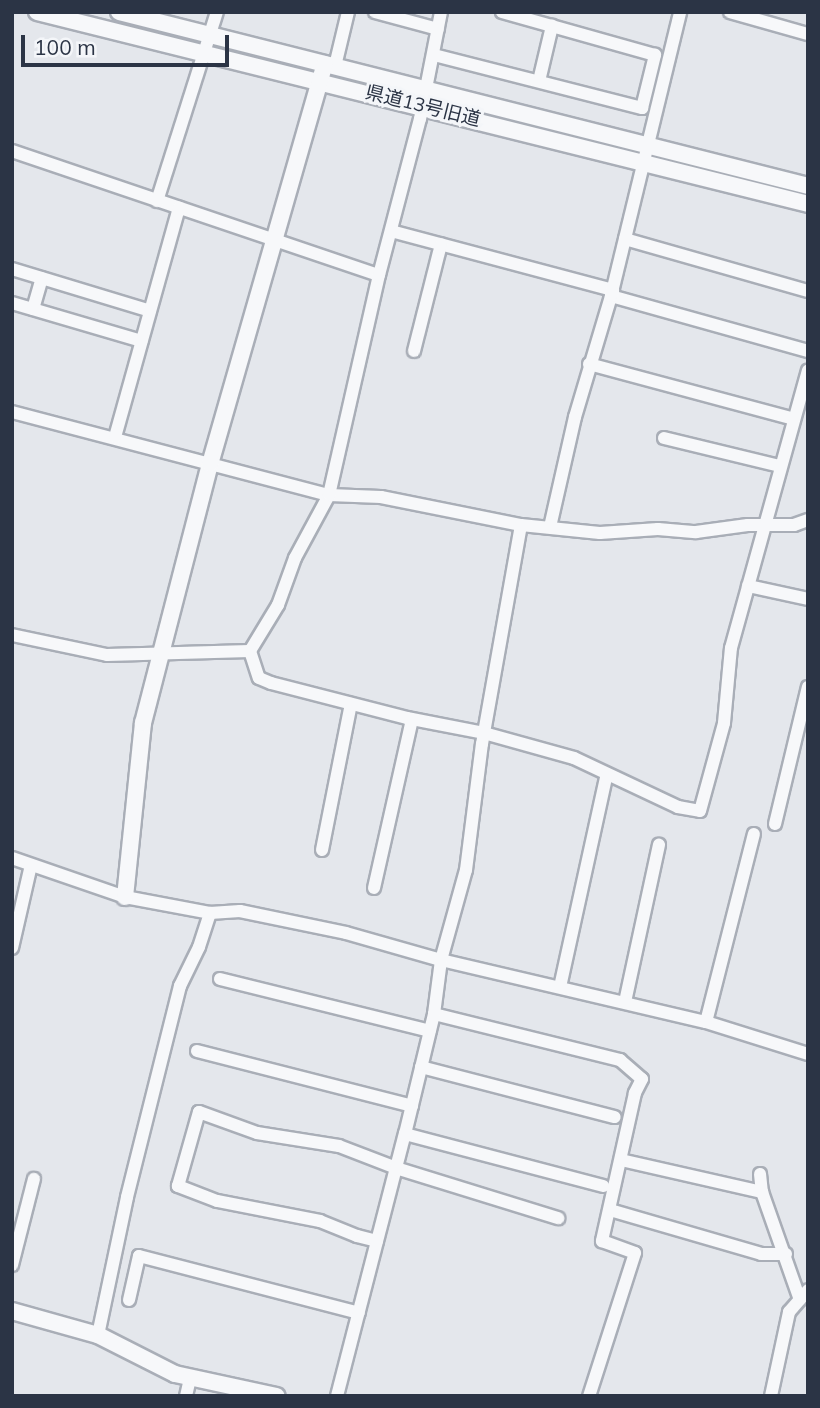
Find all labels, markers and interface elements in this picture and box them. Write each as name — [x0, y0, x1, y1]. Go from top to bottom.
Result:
scale bar — [24, 21, 233, 65]
text: 100 m — [34, 34, 96, 60]
street label: 県道13号旧道 — [363, 81, 483, 131]

